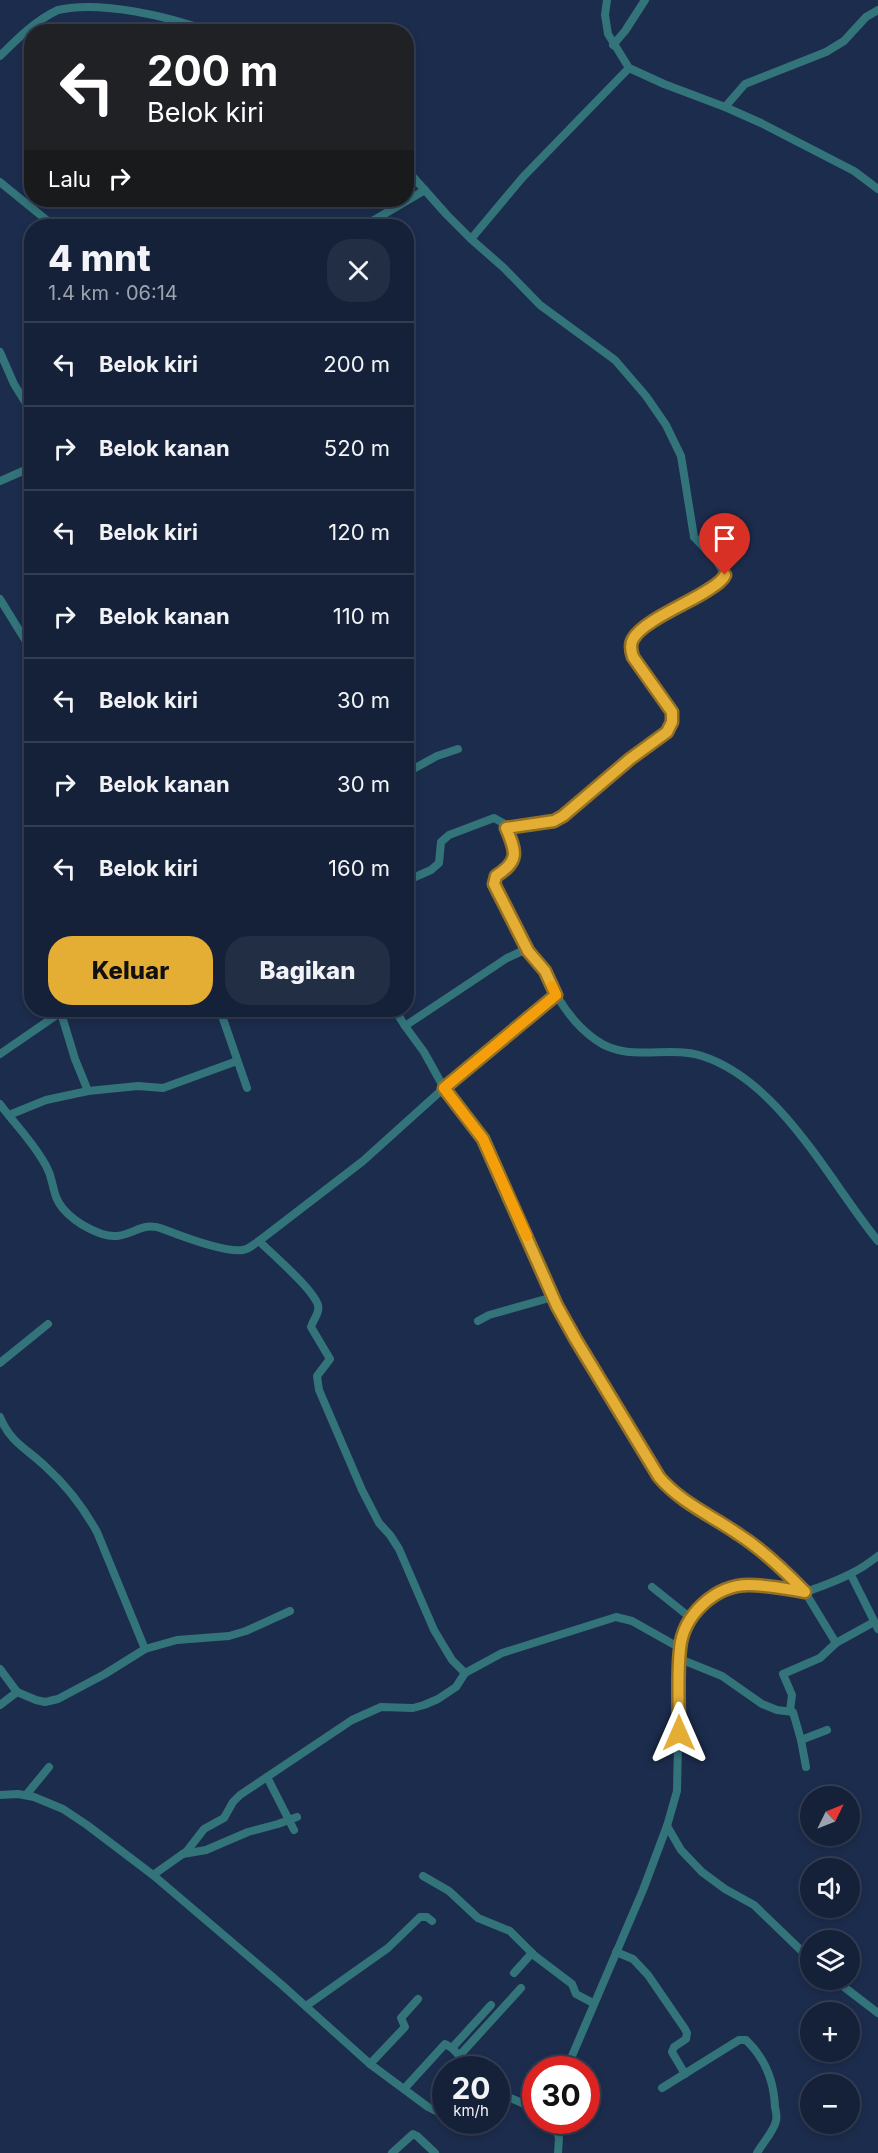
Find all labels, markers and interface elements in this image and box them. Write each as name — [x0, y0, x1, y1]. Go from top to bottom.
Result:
text: 200 m — [147, 45, 278, 96]
icon: left — [48, 48, 126, 126]
text: Belok kiri — [147, 96, 264, 129]
icon: right — [103, 162, 136, 195]
text: Lalu — [48, 166, 91, 192]
text: 4 mnt — [48, 236, 151, 280]
button: close — [327, 239, 390, 302]
text: 1.4 km · 06:14 — [48, 281, 178, 305]
icon: left — [48, 348, 81, 381]
text: Belok kiri — [99, 351, 198, 377]
text: 200 m — [323, 351, 390, 377]
icon: right — [48, 432, 81, 465]
text: Belok kanan — [99, 435, 230, 461]
text: 520 m — [324, 435, 390, 461]
pin — [699, 513, 750, 575]
icon: left — [48, 516, 81, 549]
text: Belok kiri — [99, 519, 198, 545]
text: 120 m — [328, 519, 390, 545]
icon: arrive — [708, 522, 741, 555]
icon: right — [48, 600, 81, 633]
text: Belok kanan — [99, 603, 230, 629]
text: 110 m — [333, 603, 390, 629]
icon: left — [48, 684, 81, 717]
text: Belok kiri — [99, 687, 198, 713]
text: 30 m — [337, 687, 390, 713]
icon: right — [48, 768, 81, 801]
text: Belok kanan — [99, 771, 230, 797]
text: 30 m — [337, 771, 390, 797]
icon: left — [48, 852, 81, 885]
text: Belok kiri — [99, 855, 198, 881]
text: 160 m — [328, 855, 390, 881]
button: Keluar — [48, 936, 213, 1005]
button: Bagikan — [225, 936, 390, 1005]
position arrow — [647, 1701, 711, 1765]
north arrow — [800, 1786, 860, 1846]
map controls — [800, 1786, 860, 2134]
button: sound — [800, 1858, 860, 1918]
button: layers — [800, 1930, 860, 1990]
button: + — [800, 2002, 860, 2062]
speed limit sign: 30 — [522, 2056, 600, 2134]
text: 20 — [451, 2070, 491, 2106]
button: − — [800, 2074, 860, 2134]
text: km/h — [453, 2101, 489, 2120]

